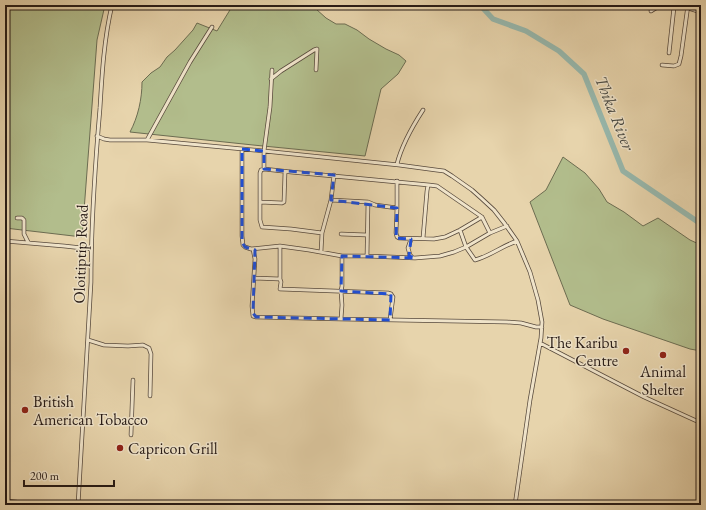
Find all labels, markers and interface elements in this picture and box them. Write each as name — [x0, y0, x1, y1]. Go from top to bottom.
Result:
water label: Thika River — [590, 72, 641, 155]
street label: Oloitiptip Road — [68, 203, 93, 304]
place label: The Karibu Centre — [546, 332, 619, 371]
marker: The Karibu Centre — [621, 346, 631, 356]
marker: Animal Shelter — [658, 350, 668, 360]
place label: Animal Shelter — [639, 361, 686, 400]
place label: British American Tobacco — [32, 391, 148, 430]
marker: British American Tobacco — [20, 405, 30, 415]
place label: Capricon Grill — [128, 438, 218, 459]
marker: Capricon Grill — [115, 443, 125, 453]
scale bar — [24, 462, 114, 488]
text: 200 m — [30, 468, 60, 484]

